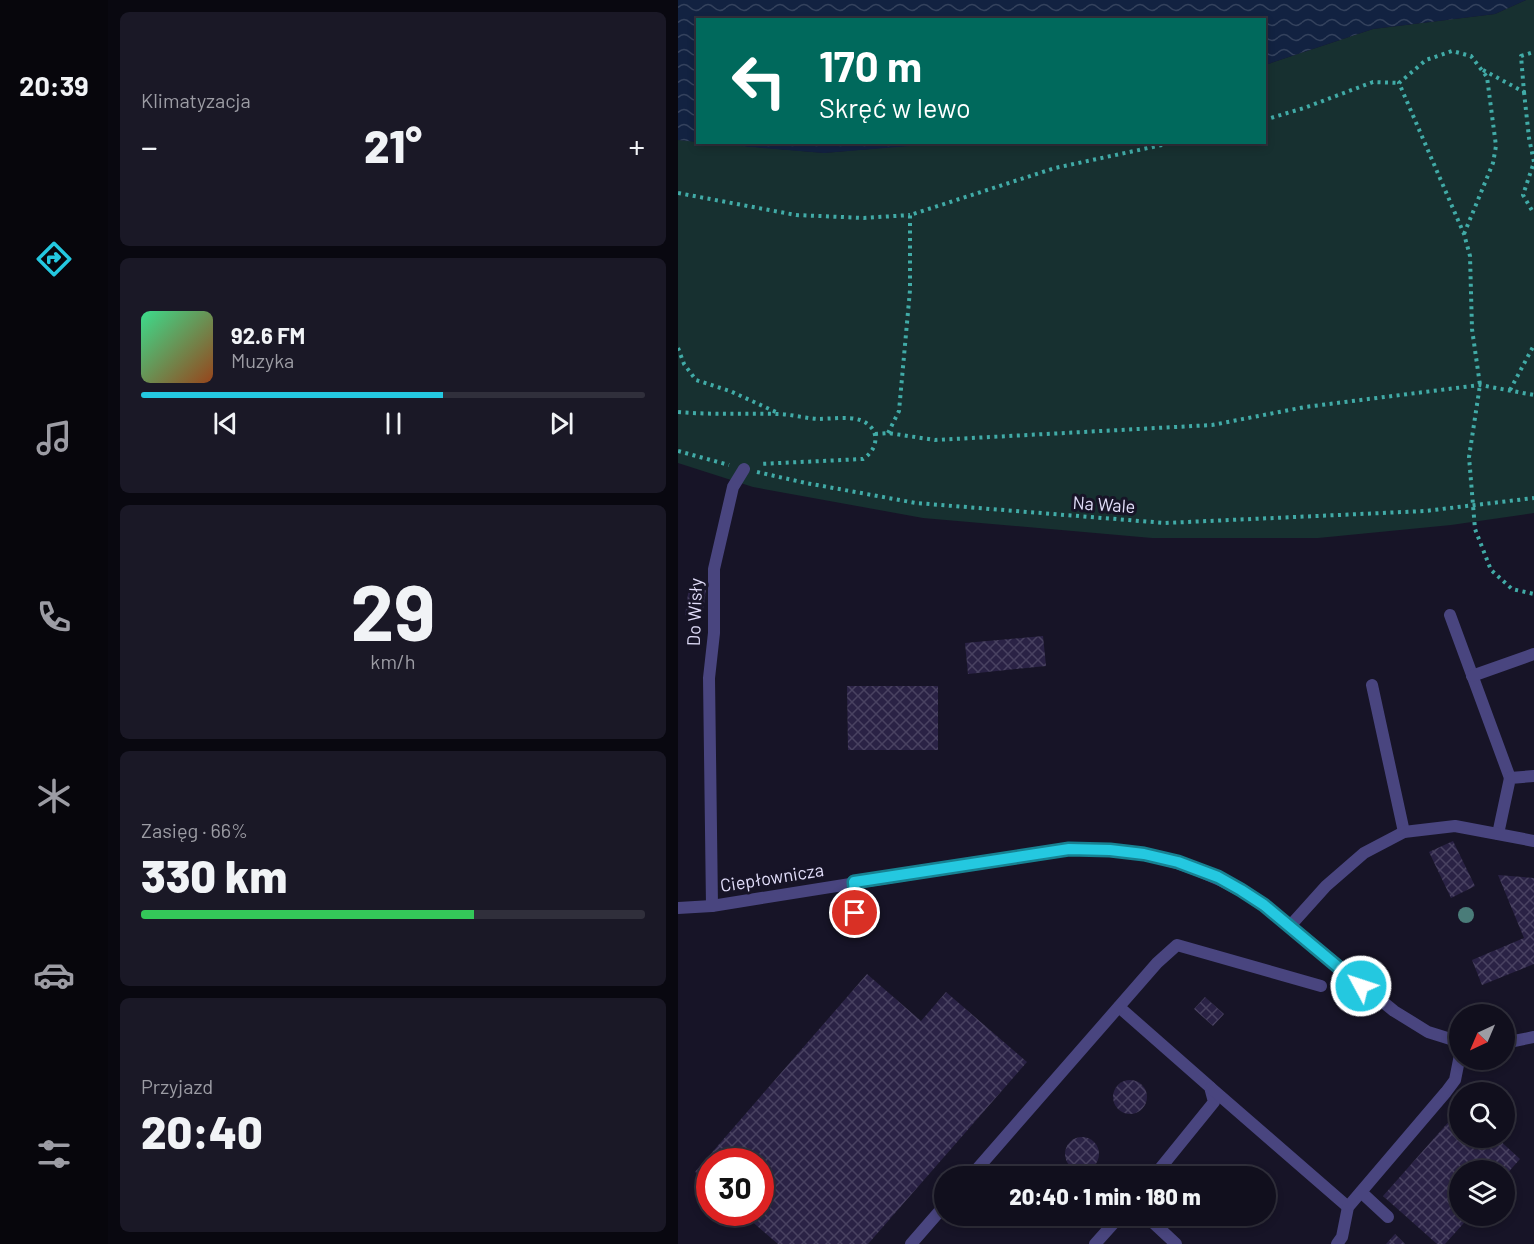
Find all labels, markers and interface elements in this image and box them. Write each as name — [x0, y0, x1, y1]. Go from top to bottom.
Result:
text: 170 m — [819, 40, 922, 90]
icon: left — [720, 42, 798, 120]
text: 20:39 — [19, 69, 89, 101]
text: Klimatyzacja — [141, 88, 251, 112]
text: Skręć w lewo — [819, 91, 971, 123]
text: 21° — [364, 118, 422, 172]
text: − — [141, 126, 158, 166]
text: + — [628, 126, 645, 166]
icon: directions — [33, 238, 75, 280]
text: 92.6 FM — [231, 322, 305, 348]
text: Muzyka — [231, 348, 294, 372]
icon: previous — [209, 407, 242, 440]
icon: pause — [377, 407, 410, 440]
icon: next — [545, 407, 578, 440]
icon: music — [33, 417, 75, 459]
street label: Na Wale — [1072, 491, 1136, 517]
text: 29 — [350, 563, 436, 657]
street label: Do Wisły — [682, 578, 706, 646]
icon: phone — [33, 596, 75, 638]
text: km/h — [370, 649, 416, 673]
icon: climate — [33, 775, 75, 817]
text: Zasięg · 66% — [141, 818, 248, 842]
text: 330 km — [141, 848, 287, 902]
street label: Ciepłownicza — [718, 858, 825, 896]
pin — [829, 887, 880, 938]
icon: arrive — [838, 896, 871, 929]
icon: car — [33, 954, 75, 996]
position arrow — [1329, 954, 1393, 1018]
north arrow — [1449, 1004, 1515, 1070]
map controls — [1449, 1004, 1515, 1226]
text: Przyjazd — [141, 1074, 213, 1098]
button: search — [1449, 1082, 1515, 1148]
text: 20:40 — [141, 1104, 263, 1158]
icon: filters — [33, 1133, 75, 1175]
speed limit sign: 30 — [696, 1148, 774, 1226]
button: layers — [1449, 1160, 1515, 1226]
text: 20:40 · 1 min · 180 m — [1009, 1183, 1201, 1209]

